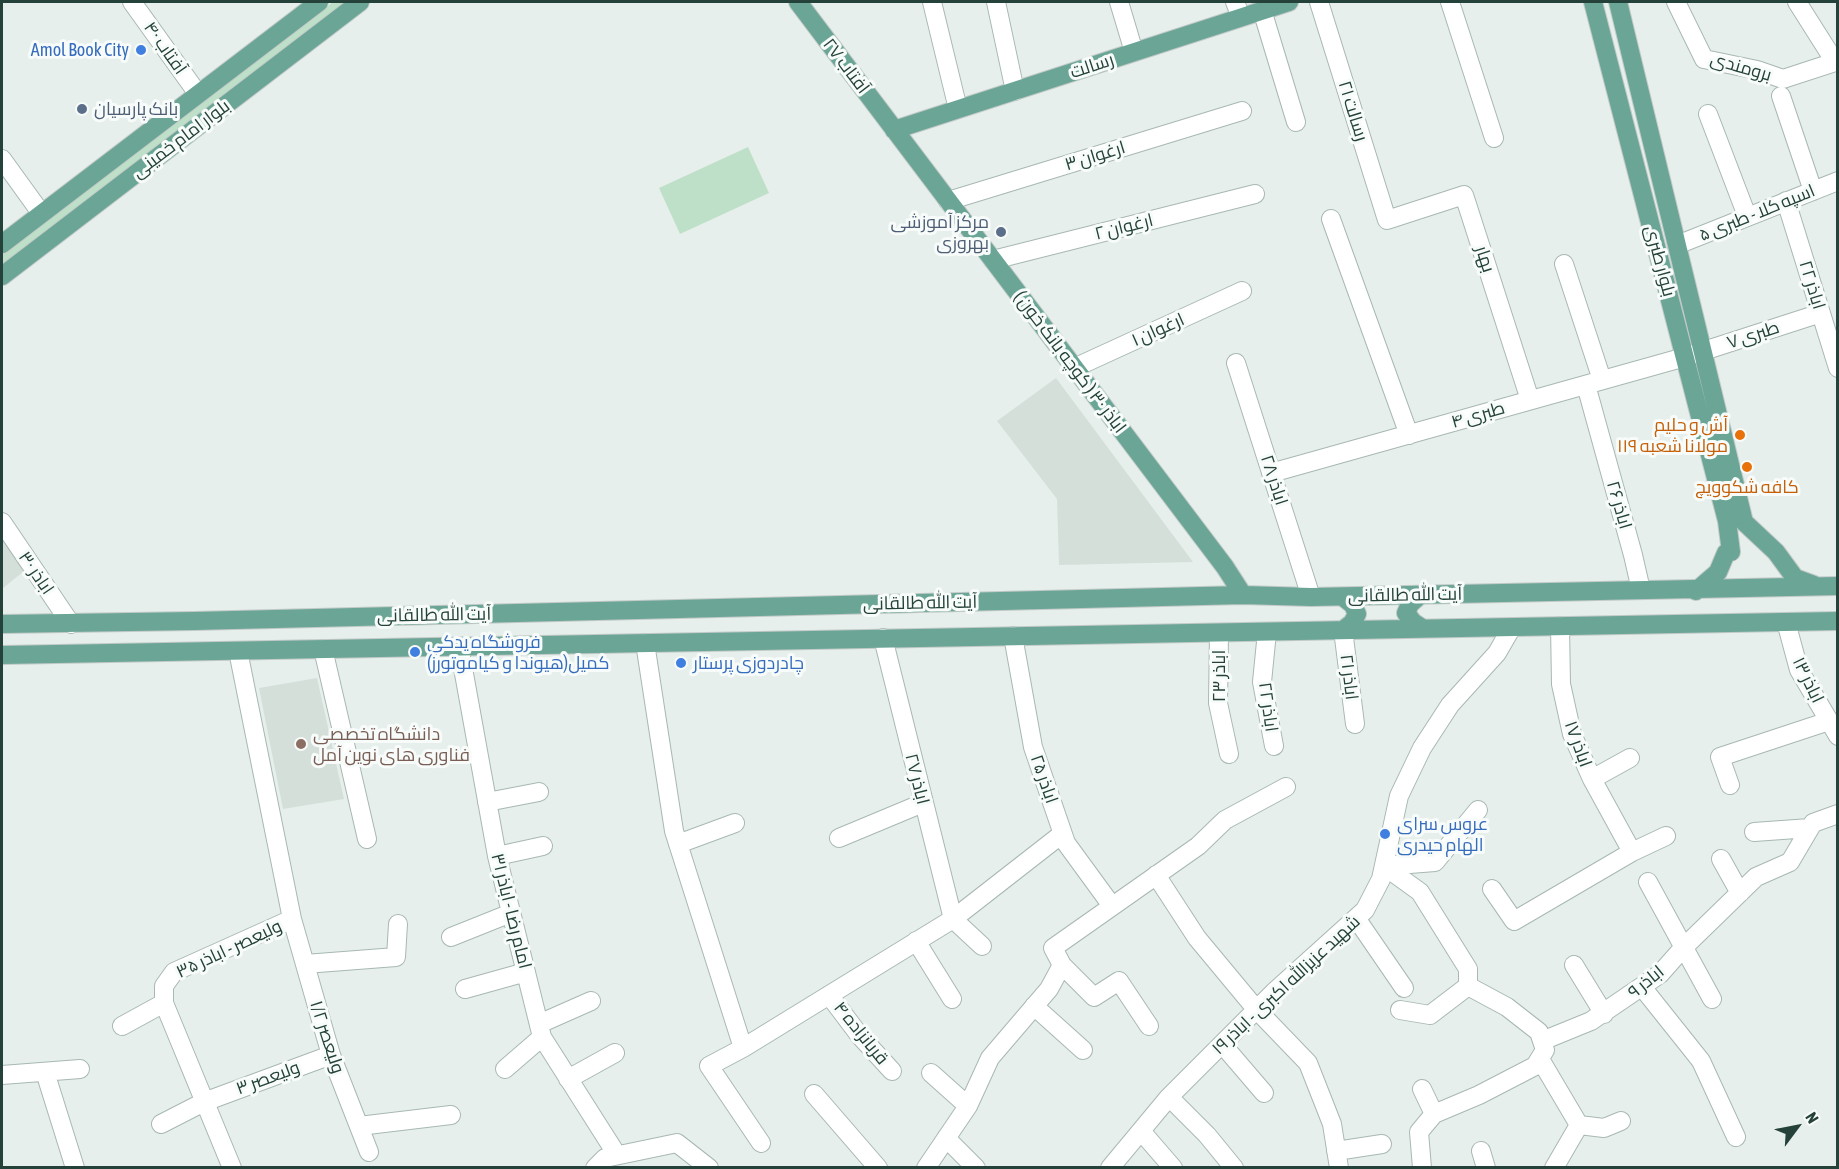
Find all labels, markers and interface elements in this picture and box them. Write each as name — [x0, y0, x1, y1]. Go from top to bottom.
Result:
street label: آفتاب ۴۰ — [139, 17, 191, 79]
street label: آفتاب ۲۷ — [818, 34, 874, 98]
place label: Amol Book City — [31, 39, 129, 61]
marker: Amol Book City — [134, 43, 148, 57]
street label: برومندی — [1708, 48, 1774, 86]
street label: رسالت — [1067, 49, 1117, 83]
street label: رسالت ۲۱ — [1334, 78, 1372, 144]
street label: بلوار امام خمینی — [128, 95, 234, 183]
place label: بانک پارسیان — [94, 98, 178, 120]
marker: بانک پارسیان — [75, 102, 89, 116]
street label: ارغوان ۳ — [1062, 137, 1128, 175]
street label: اسپه کلا - طبری ۵ — [1696, 180, 1818, 246]
street label: ارغوان ۲ — [1093, 209, 1155, 245]
place label: مرکز آموزشی بهروزی — [891, 211, 989, 254]
street label: بلوار طبری — [1640, 223, 1680, 299]
marker: مرکز آموزشی بهروزی — [994, 225, 1008, 239]
street label: بهار — [1471, 243, 1499, 275]
street label: اباذر ۲۲ — [1794, 258, 1830, 312]
street label: اباذر ۳۰ ( کوچه بانک خون ) — [1009, 287, 1131, 437]
street label: ارغوان ۱ — [1128, 309, 1188, 351]
street label: طبری ۷ — [1724, 316, 1782, 354]
street label: طبری ۴ — [1449, 397, 1507, 433]
place label: آش و حلیم مولانا شعبه ۱۱۹ — [1617, 414, 1728, 456]
marker: آش و حلیم مولانا شعبه ۱۱۹ — [1733, 428, 1747, 442]
street label: اباذر ۲۸ — [1256, 452, 1292, 508]
marker: کافه شکوویچ — [1740, 460, 1754, 474]
place label: کافه شکوویچ — [1695, 476, 1799, 498]
street label: اباذر ۲۶ — [1602, 479, 1636, 531]
street label: اباذر ۳۰ — [14, 547, 58, 599]
street label: آیت الله طالقانی — [1348, 583, 1462, 607]
street label: آیت الله طالقانی — [863, 591, 977, 615]
street label: آیت الله طالقانی — [377, 603, 491, 627]
place label: فروشگاه يدكي كميل(هیوندا و کیاموتورز) — [427, 631, 609, 674]
marker: فروشگاه يدكي كميل(هیوندا و کیاموتورز) — [408, 645, 422, 659]
street label: اباذر ۲۳ — [1208, 650, 1230, 702]
place label: چادردوزی پرستار — [693, 652, 804, 674]
street label: اباذر ۲۱ — [1335, 653, 1363, 701]
street label: اباذر ۱۳ — [1788, 653, 1828, 707]
marker: چادردوزی پرستار — [674, 656, 688, 670]
street label: اباذر ۲۲ — [1254, 681, 1282, 733]
street label: اباذر ۱۷ — [1560, 718, 1596, 770]
place label: دانشگاه تخصصی فناوری های نوین آمل — [313, 723, 470, 766]
marker: دانشگاه تخصصی فناوری های نوین آمل — [294, 737, 308, 751]
street label: اباذر ۲۷ — [900, 751, 934, 807]
street label: اباذر ۲۵ — [1026, 752, 1062, 806]
place label: عروس سرای الهام حیدری — [1397, 813, 1488, 856]
marker: عروس سرای الهام حیدری — [1378, 827, 1392, 841]
street label: امام رضا - اباذر ۳۱ — [486, 851, 536, 971]
street label: شهید عزیزالله اکبری - اباذر ۱۹ — [1207, 911, 1365, 1059]
street label: ولیعصر - اباذر ۳۵ — [173, 915, 285, 983]
street label: اباذر ۹ — [1624, 961, 1668, 1003]
street label: قربانزاده ۴ — [829, 997, 893, 1069]
street label: ولیعصر ۱/۲ — [305, 998, 349, 1076]
street label: ولیعصر ۳ — [233, 1057, 303, 1099]
north arrow — [1767, 1097, 1827, 1157]
text: N — [1802, 1109, 1822, 1126]

